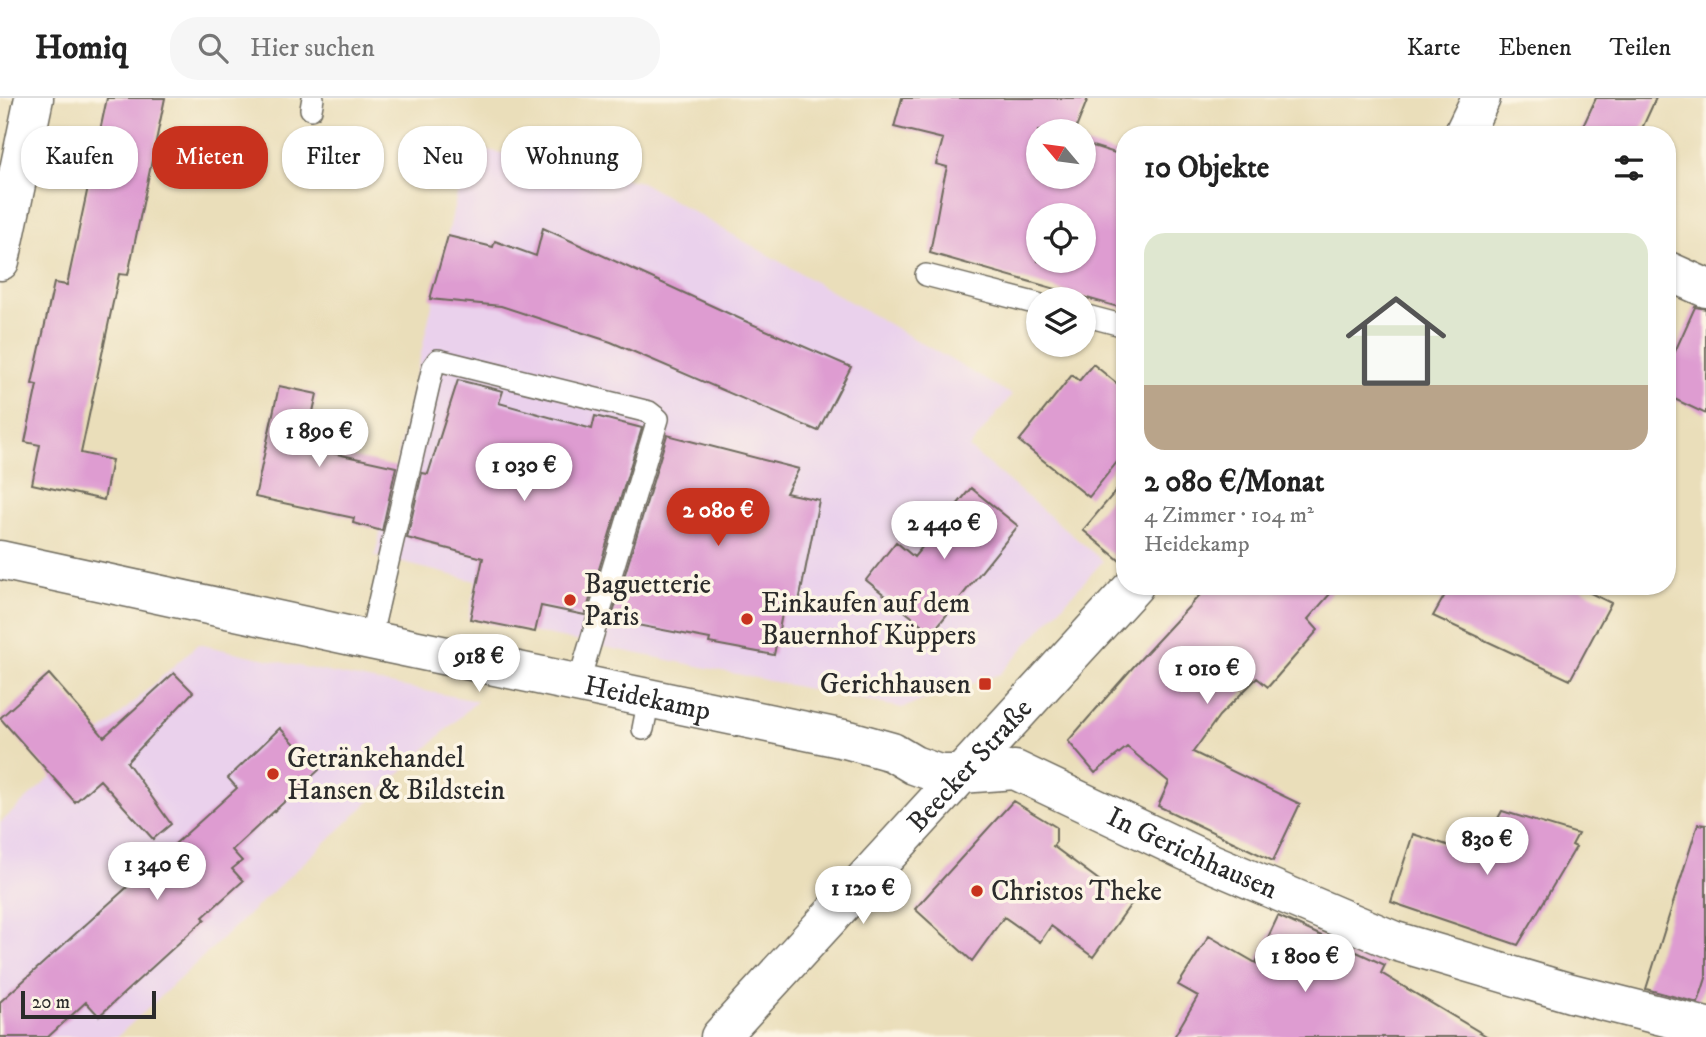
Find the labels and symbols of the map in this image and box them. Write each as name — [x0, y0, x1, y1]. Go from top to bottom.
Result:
north arrow — [1026, 119, 1096, 189]
pin: 1 890 € — [254, 410, 384, 469]
pin: 1 030 € — [459, 444, 589, 503]
pin: 2 080 € — [653, 489, 783, 548]
pin: 2 440 € — [879, 502, 1009, 561]
place label: Baguetterie Paris — [584, 567, 711, 634]
place label: Einkaufen auf dem Bauernhof Küppers — [761, 586, 976, 653]
marker: Baguetterie Paris — [562, 592, 578, 608]
marker: Einkaufen auf dem Bauernhof Küppers — [739, 611, 755, 627]
pin: 918 € — [430, 634, 528, 694]
pin: 1 010 € — [1142, 646, 1272, 706]
place label: Gerichhausen — [820, 667, 971, 702]
street label: Heidekamp — [581, 668, 714, 728]
marker: Gerichhausen — [977, 676, 993, 692]
street label: Beecker Straße — [899, 691, 1040, 839]
place label: Getränkehandel Hansen & Bildstein — [287, 741, 505, 808]
marker: Getränkehandel Hansen & Bildstein — [265, 766, 281, 782]
street label: In Gerichhausen — [1102, 799, 1283, 907]
pin: 830 € — [1438, 818, 1536, 877]
pin: 1 340 € — [92, 842, 222, 902]
pin: 1 120 € — [798, 866, 928, 926]
place label: Christos Theke — [991, 874, 1162, 909]
marker: Christos Theke — [969, 883, 985, 899]
pin: 1 800 € — [1240, 934, 1370, 994]
scale bar — [21, 988, 156, 1020]

